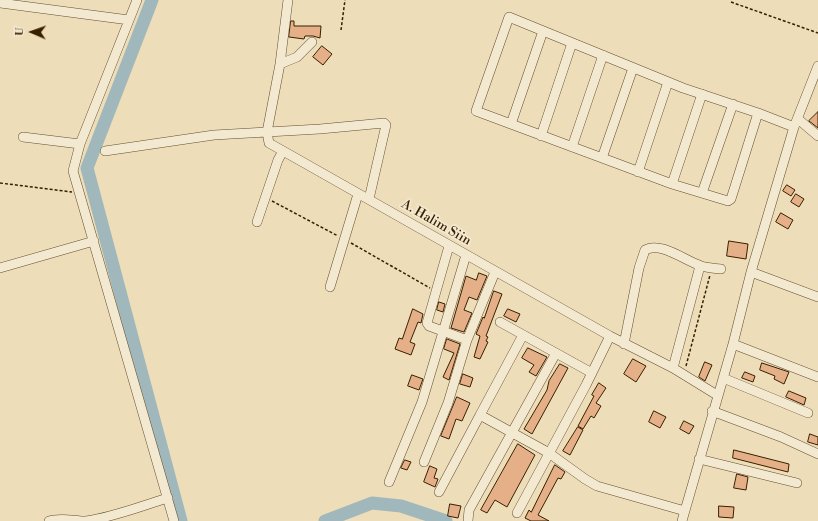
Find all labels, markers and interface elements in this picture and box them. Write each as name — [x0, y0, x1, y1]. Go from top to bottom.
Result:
north arrow — [12, 12, 52, 52]
text: U — [13, 27, 27, 36]
street label: A. Halim Siin — [398, 197, 474, 249]

